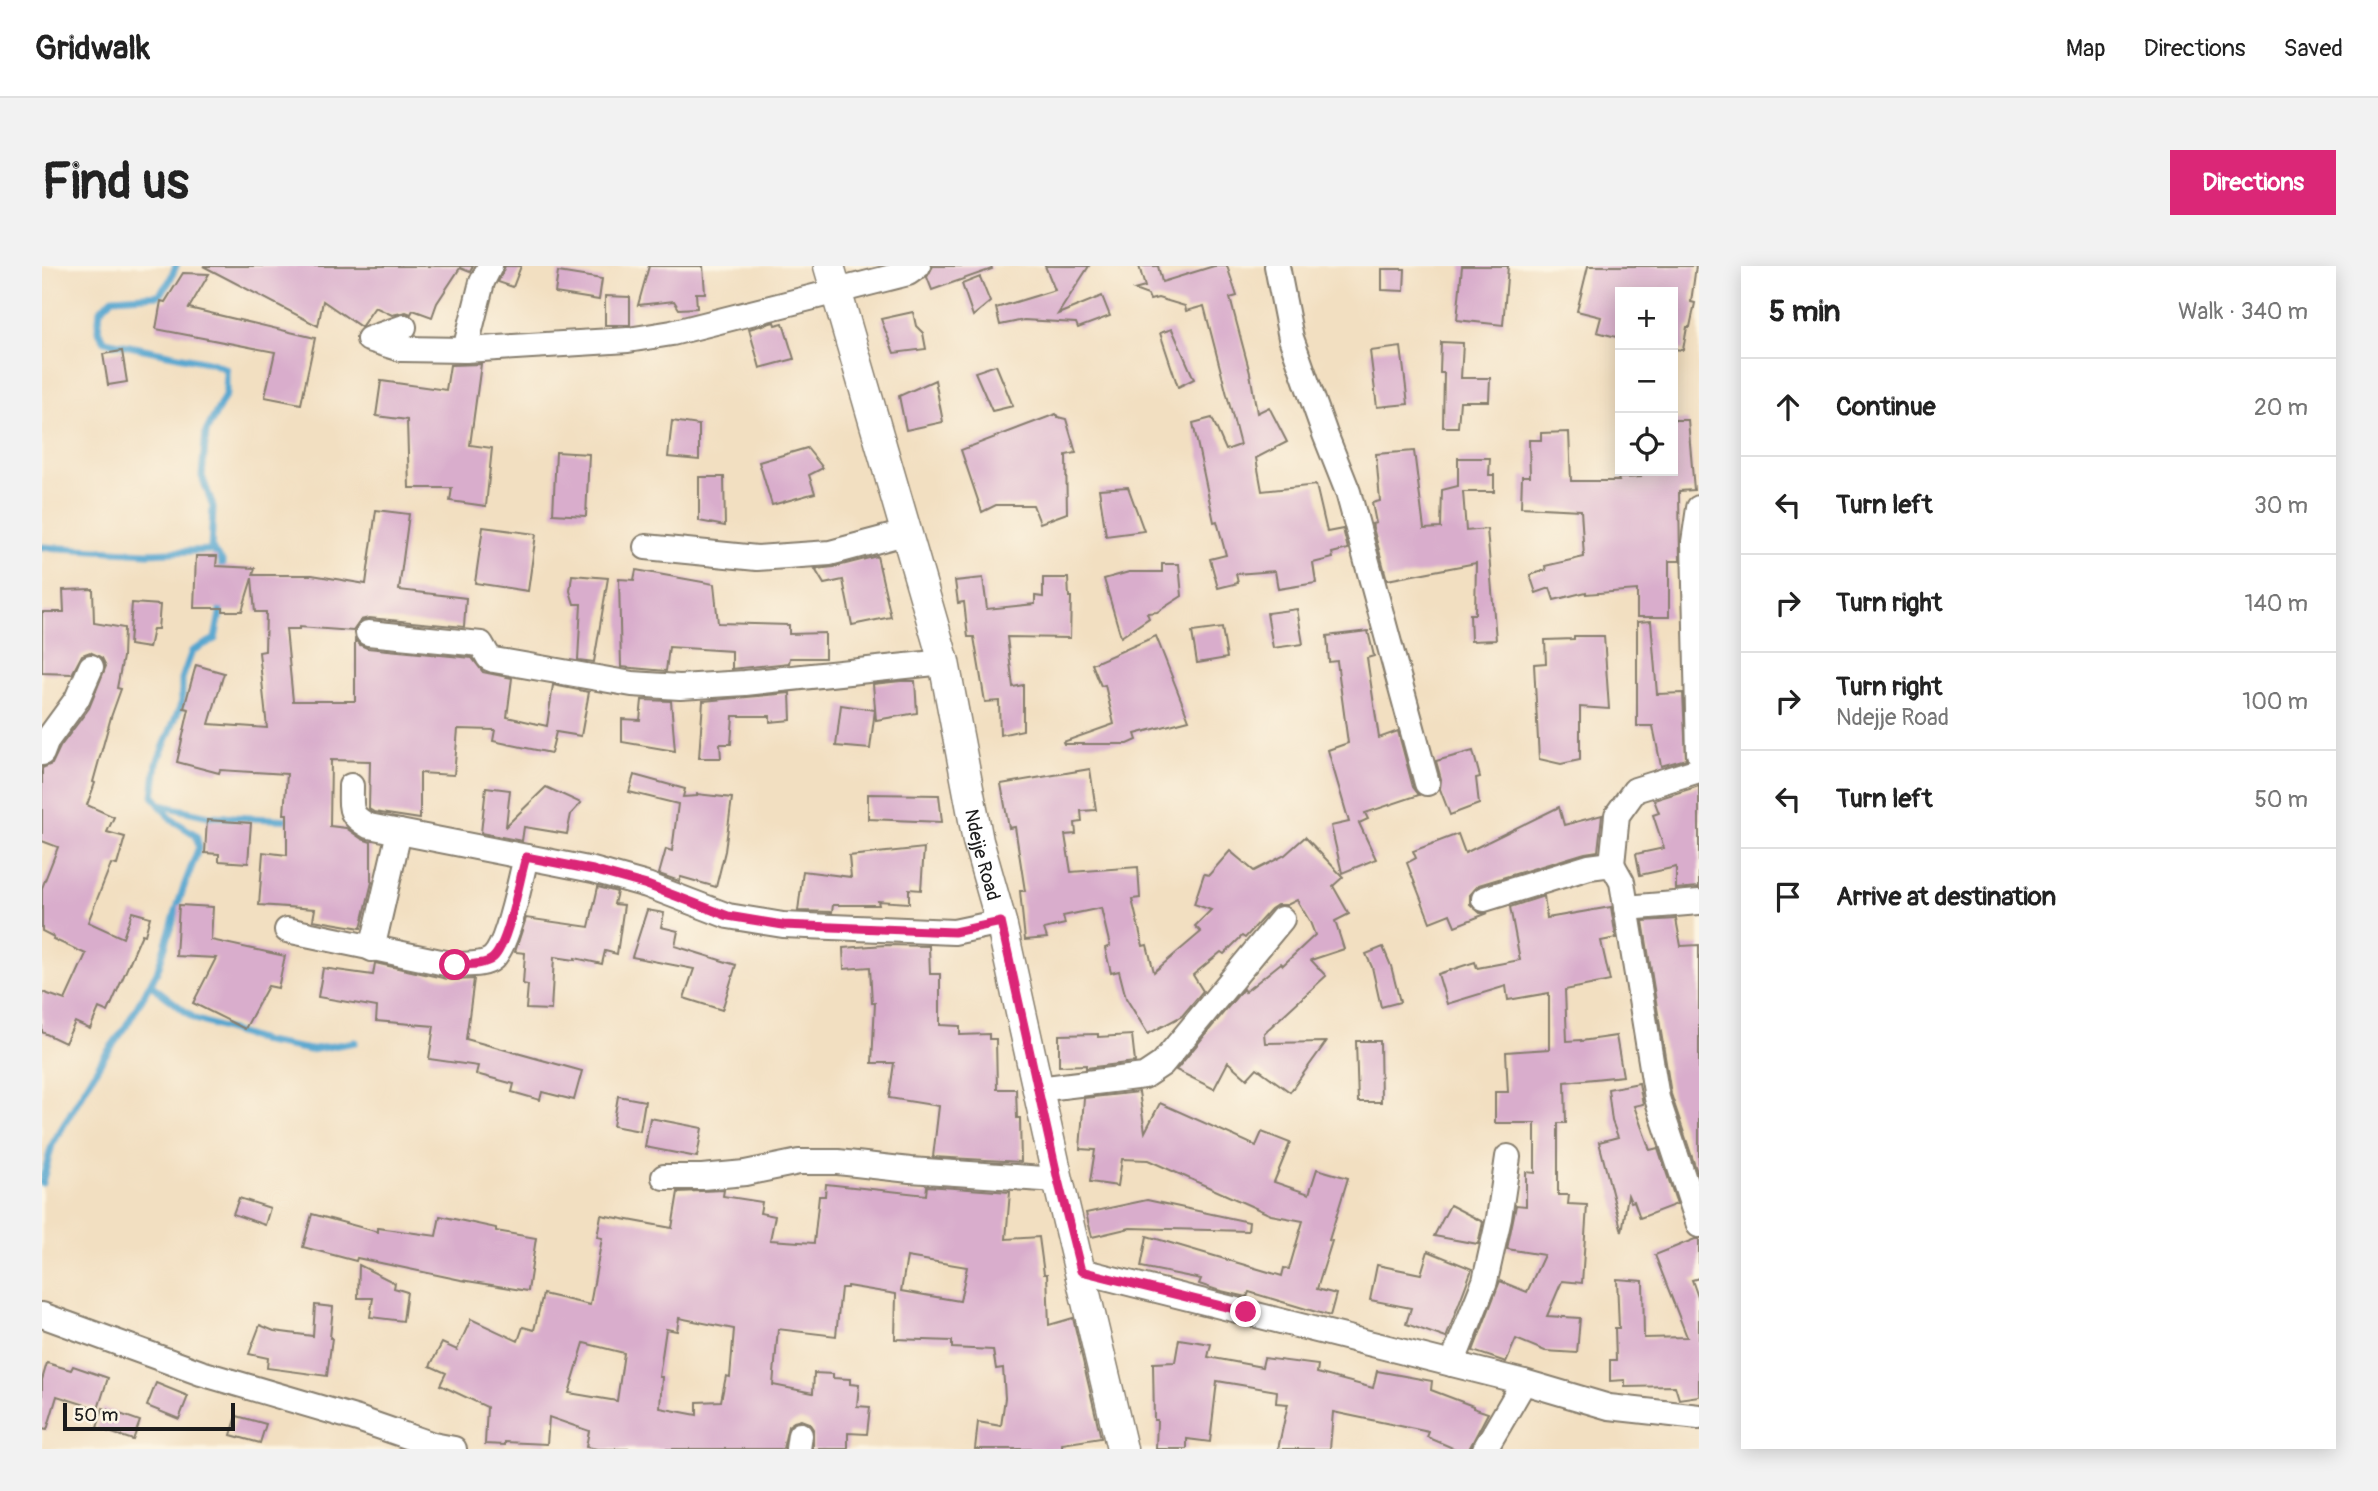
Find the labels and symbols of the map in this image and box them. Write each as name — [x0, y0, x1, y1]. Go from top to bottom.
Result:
street label: Ndejje Road — [959, 807, 1005, 903]
route start — [439, 949, 470, 980]
route end — [1230, 1296, 1261, 1327]
scale bar — [63, 1400, 234, 1432]

